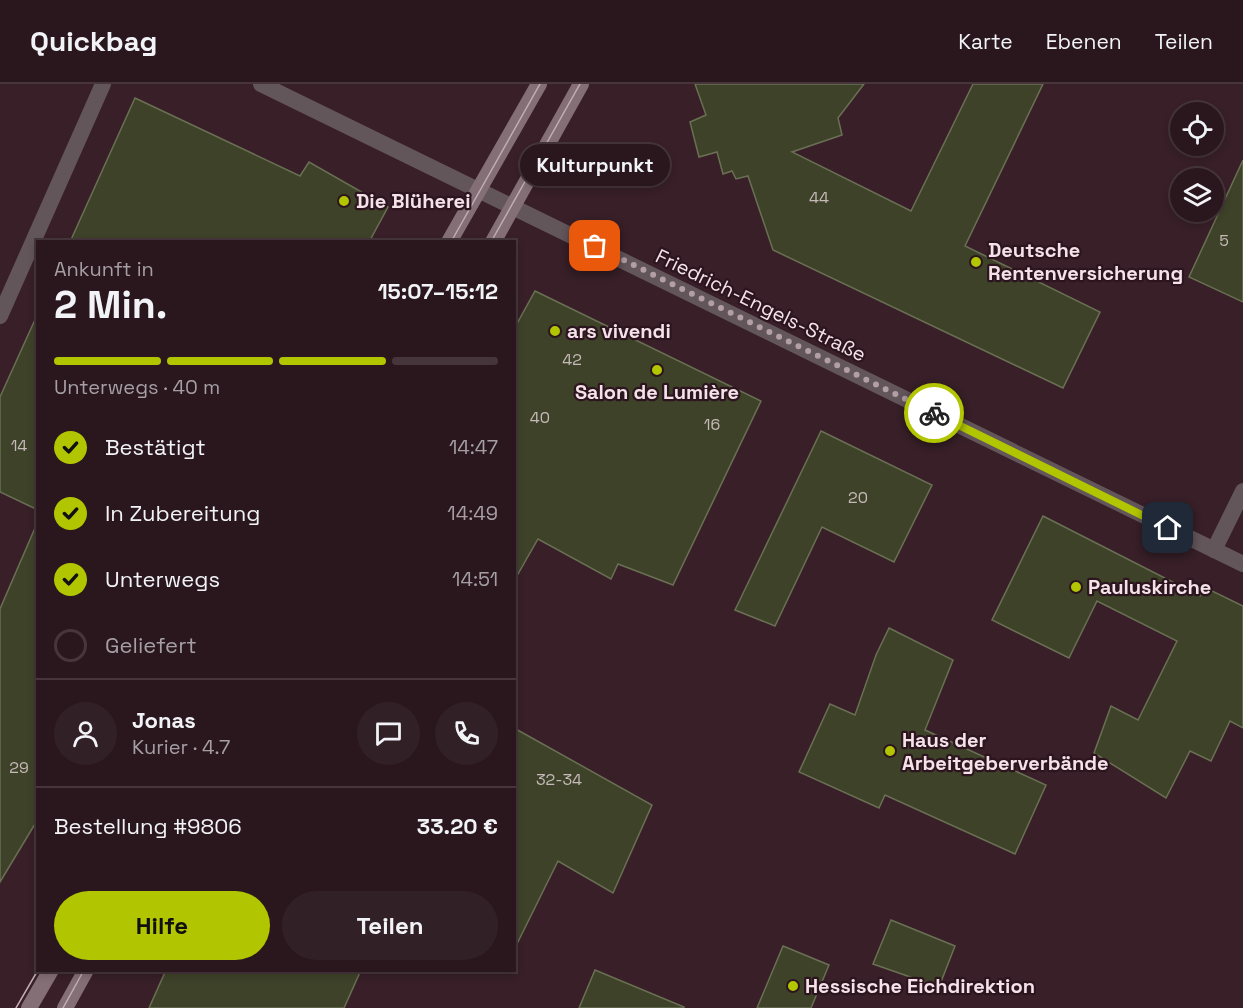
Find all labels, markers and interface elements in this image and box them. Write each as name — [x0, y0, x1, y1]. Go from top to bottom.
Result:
text: Quickbag — [30, 23, 157, 59]
text: Karte — [958, 28, 1013, 55]
text: Ebenen — [1046, 28, 1122, 55]
text: Teilen — [1155, 28, 1213, 55]
map controls — [1170, 102, 1224, 222]
button: locate — [1170, 102, 1224, 156]
callout: Kulturpunkt — [520, 144, 670, 186]
text: Kulturpunkt — [536, 152, 654, 178]
button: layers — [1170, 168, 1224, 222]
house number: 44 — [809, 187, 829, 208]
place label: Die Blüherei — [356, 188, 470, 214]
marker: Die Blüherei — [337, 194, 351, 208]
pin — [569, 220, 620, 271]
icon: bag — [578, 229, 611, 262]
house number: 5 — [1219, 230, 1229, 251]
place label: Deutsche Rentenversicherung — [988, 237, 1183, 286]
street label: Friedrich-Engels-Straße — [651, 243, 871, 367]
marker: Deutsche Rentenversicherung — [969, 255, 983, 269]
text: Ankunft in — [54, 256, 154, 282]
text: 15:07–15:12 — [378, 277, 498, 305]
text: 2 Min. — [54, 280, 168, 329]
place label: ars vivendi — [567, 318, 671, 344]
marker: ars vivendi — [548, 324, 562, 338]
house number: 42 — [562, 349, 582, 370]
marker: Salon de Lumière — [650, 363, 664, 377]
text: Unterwegs · 40 m — [54, 374, 220, 400]
place label: Salon de Lumière — [575, 379, 739, 405]
courier — [904, 383, 964, 443]
icon: bike — [918, 397, 951, 430]
house number: 40 — [530, 407, 550, 428]
house number: 16 — [704, 414, 720, 435]
icon: check — [54, 431, 87, 464]
text: Bestätigt — [105, 433, 206, 461]
text: 14:47 — [449, 434, 498, 460]
house number: 14 — [11, 435, 27, 456]
house number: 20 — [848, 487, 868, 508]
icon: check — [54, 497, 87, 530]
text: In Zubereitung — [105, 499, 260, 527]
text: 14:49 — [447, 500, 498, 526]
pin — [1142, 502, 1193, 553]
icon: home — [1151, 511, 1184, 544]
icon: check — [54, 563, 87, 596]
text: Unterwegs — [105, 565, 220, 593]
text: 14:51 — [452, 566, 498, 592]
place label: Pauluskirche — [1088, 574, 1211, 600]
marker: Pauluskirche — [1069, 580, 1083, 594]
text: Geliefert — [105, 631, 197, 659]
button: person — [54, 702, 117, 765]
button: chat — [357, 702, 420, 765]
button: phone — [435, 702, 498, 765]
text: Jonas — [132, 706, 196, 734]
place label: Haus der Arbeitgeberverbände — [902, 727, 1109, 776]
text: Kurier · 4.7 — [132, 734, 230, 760]
marker: Haus der Arbeitgeberverbände — [883, 744, 897, 758]
house number: 29 — [9, 757, 29, 778]
house number: 32-34 — [536, 769, 582, 790]
text: Bestellung #9806 — [54, 812, 242, 840]
text: 33.20 € — [417, 812, 498, 840]
button: Hilfe — [54, 891, 270, 960]
button: Teilen — [282, 891, 498, 960]
place label: Hessische Eichdirektion — [805, 973, 1035, 999]
marker: Hessische Eichdirektion — [786, 979, 800, 993]

